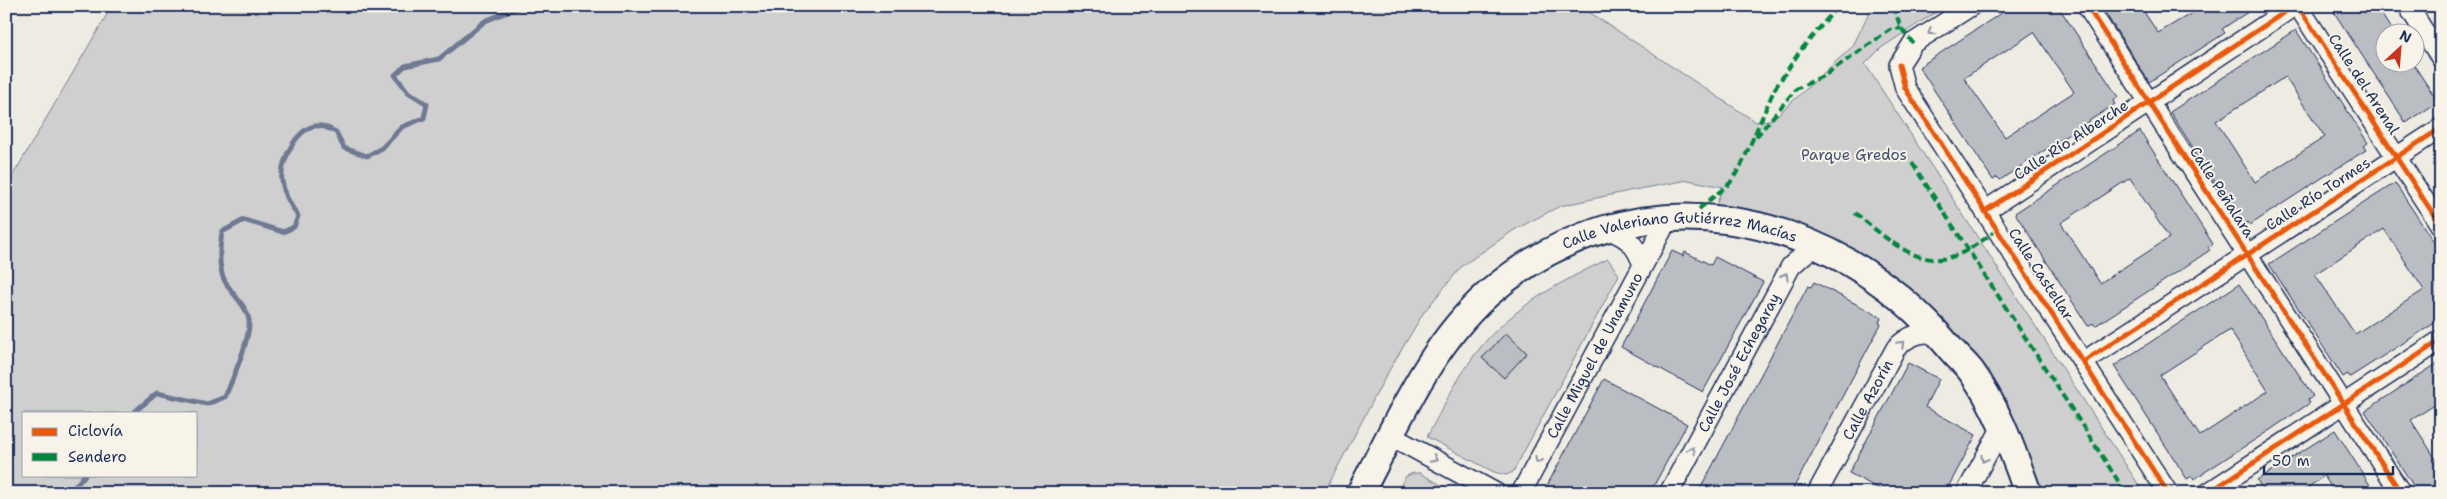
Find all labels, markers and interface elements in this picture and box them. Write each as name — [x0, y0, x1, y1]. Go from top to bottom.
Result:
north arrow — [2374, 22, 2424, 72]
one-way arrow — [1928, 26, 1937, 35]
text: N — [2397, 26, 2415, 47]
street label: Calle del Arenal — [2324, 30, 2404, 139]
street label: Calle Río Alberche — [2010, 95, 2132, 185]
street label: Calle Peñalara — [2185, 143, 2259, 242]
park label: Parque Gredos — [1801, 145, 1907, 165]
street label: Calle Río Tormes — [2262, 153, 2374, 235]
street label: Calle Valeriano Gutiérrez Macías — [1559, 207, 1800, 254]
street label: Calle Castellar — [2004, 224, 2078, 324]
street label: Calle Miguel de Unamuno — [1542, 269, 1647, 442]
one-way arrow — [1779, 272, 1789, 281]
street label: Calle José Echegaray — [1693, 289, 1785, 436]
one-way arrow — [1895, 341, 1904, 350]
street label: Calle Azorín — [1838, 356, 1898, 444]
legend — [22, 412, 198, 476]
text: Ciclovía — [68, 421, 124, 441]
scale bar — [2264, 444, 2393, 476]
one-way arrow — [1686, 446, 1696, 455]
text: Sendero — [68, 447, 127, 467]
text: 50 m — [2272, 451, 2310, 471]
one-way arrow — [1428, 453, 1437, 463]
one-way arrow — [1980, 454, 1990, 463]
one-way arrow — [1535, 455, 1545, 464]

